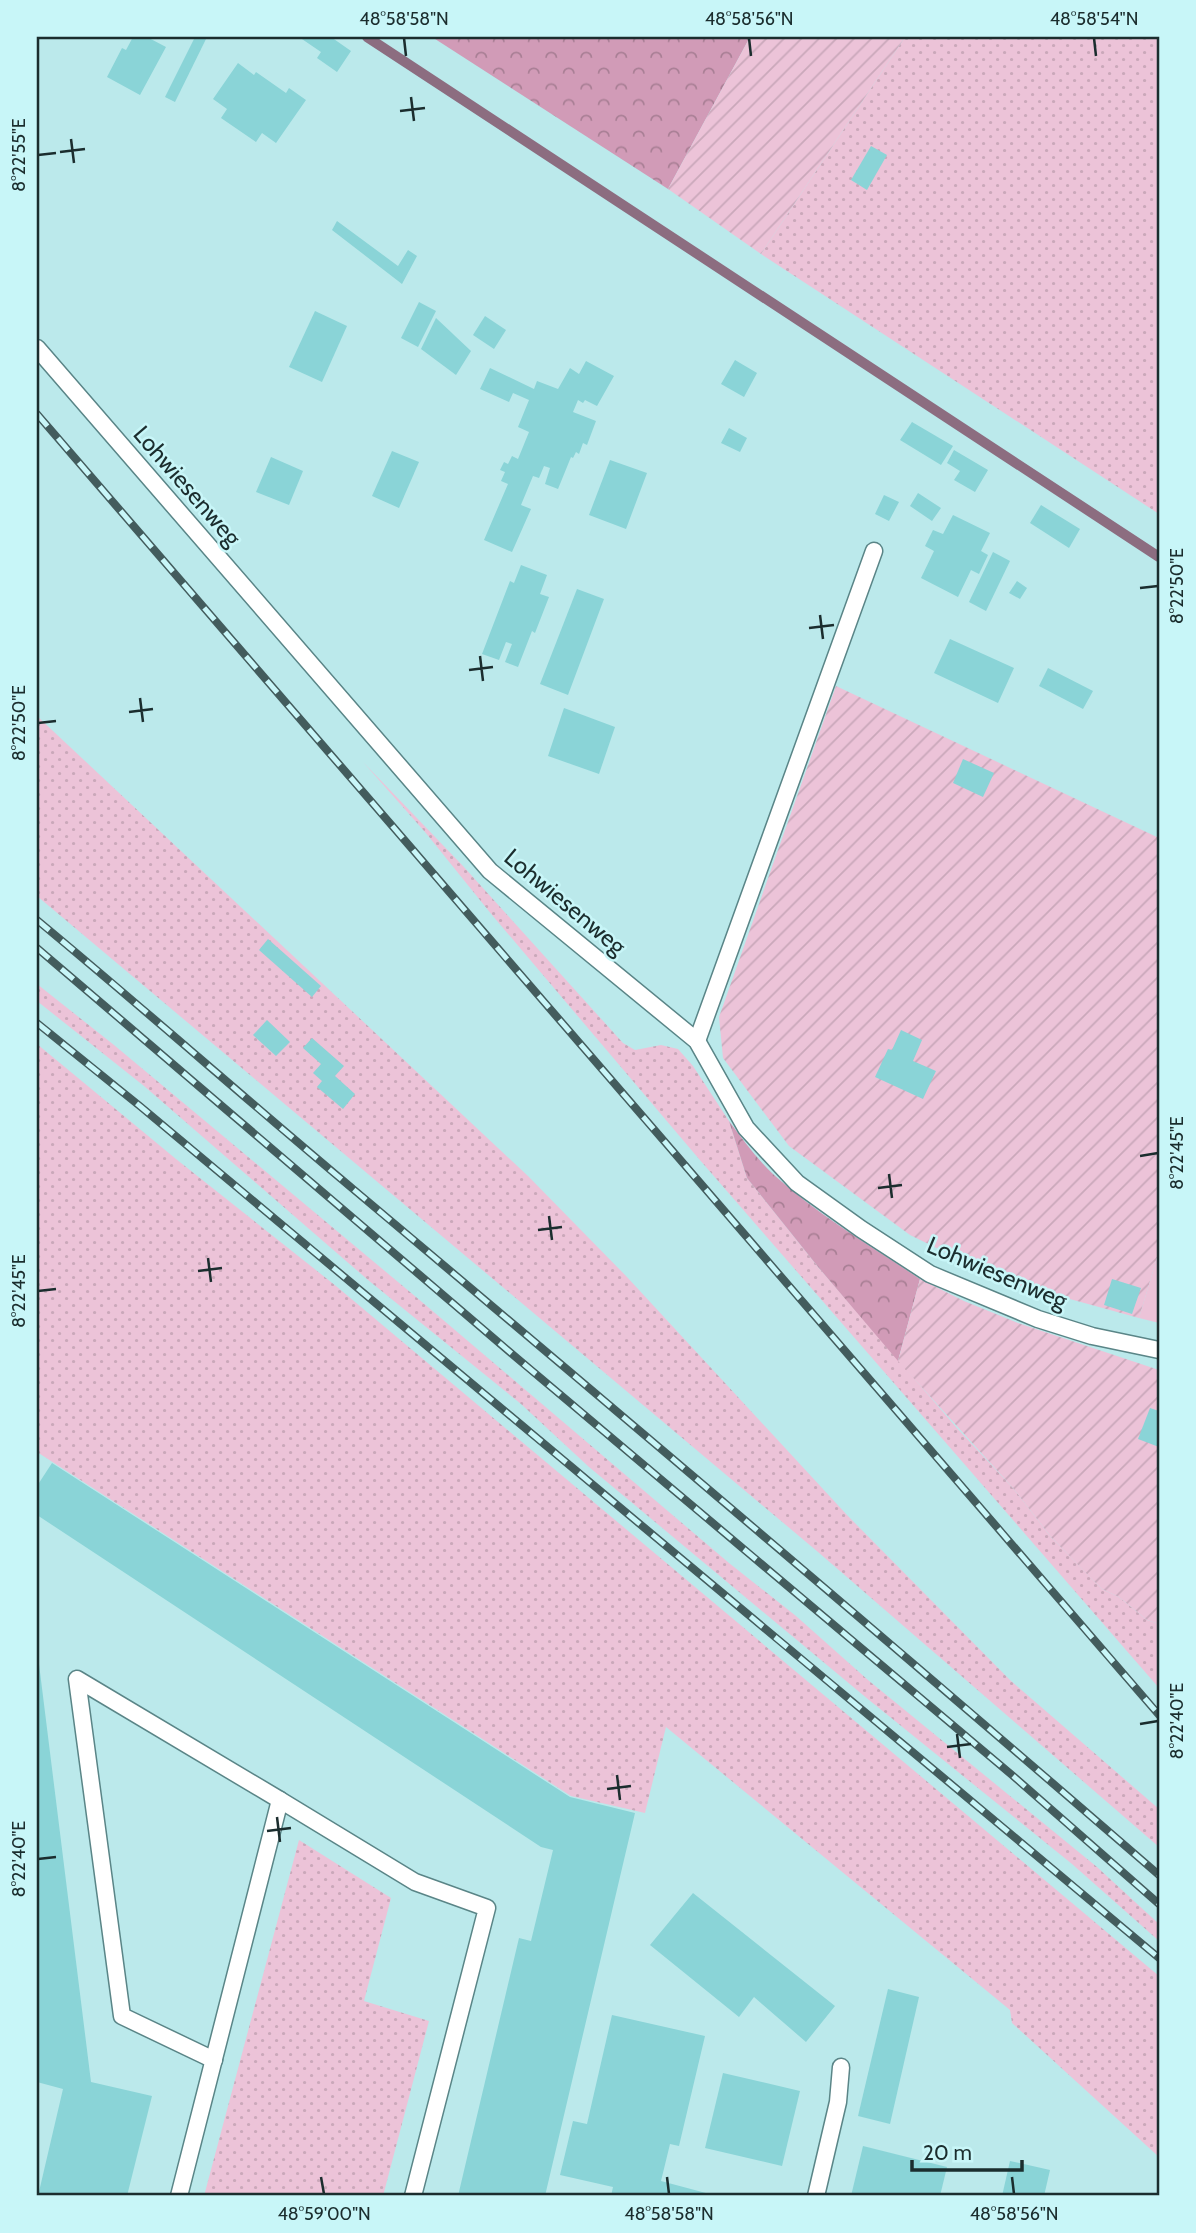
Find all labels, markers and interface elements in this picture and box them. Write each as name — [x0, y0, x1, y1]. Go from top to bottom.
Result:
text: 48°58'58"N — [359, 8, 449, 30]
text: 48°58'56"N — [705, 8, 793, 30]
text: 48°58'54"N — [1050, 8, 1138, 30]
text: 8°22'55"E — [8, 118, 30, 192]
street label: Lohwiesenweg — [127, 420, 248, 552]
text: 8°22'50"E — [1166, 548, 1188, 624]
text: 8°22'50"E — [8, 685, 30, 761]
street label: Lohwiesenweg — [499, 842, 633, 961]
text: 8°22'45"E — [1166, 1116, 1188, 1190]
street label: Lohwiesenweg — [923, 1230, 1073, 1316]
text: 8°22'45"E — [8, 1254, 30, 1328]
text: 8°22'40"E — [1166, 1683, 1188, 1759]
text: 8°22'40"E — [8, 1821, 30, 1897]
scale bar — [912, 2128, 1023, 2172]
text: 20 m — [923, 2140, 972, 2165]
text: 48°59'00"N — [277, 2203, 371, 2225]
text: 48°58'58"N — [624, 2203, 714, 2225]
text: 48°58'56"N — [970, 2203, 1058, 2225]

